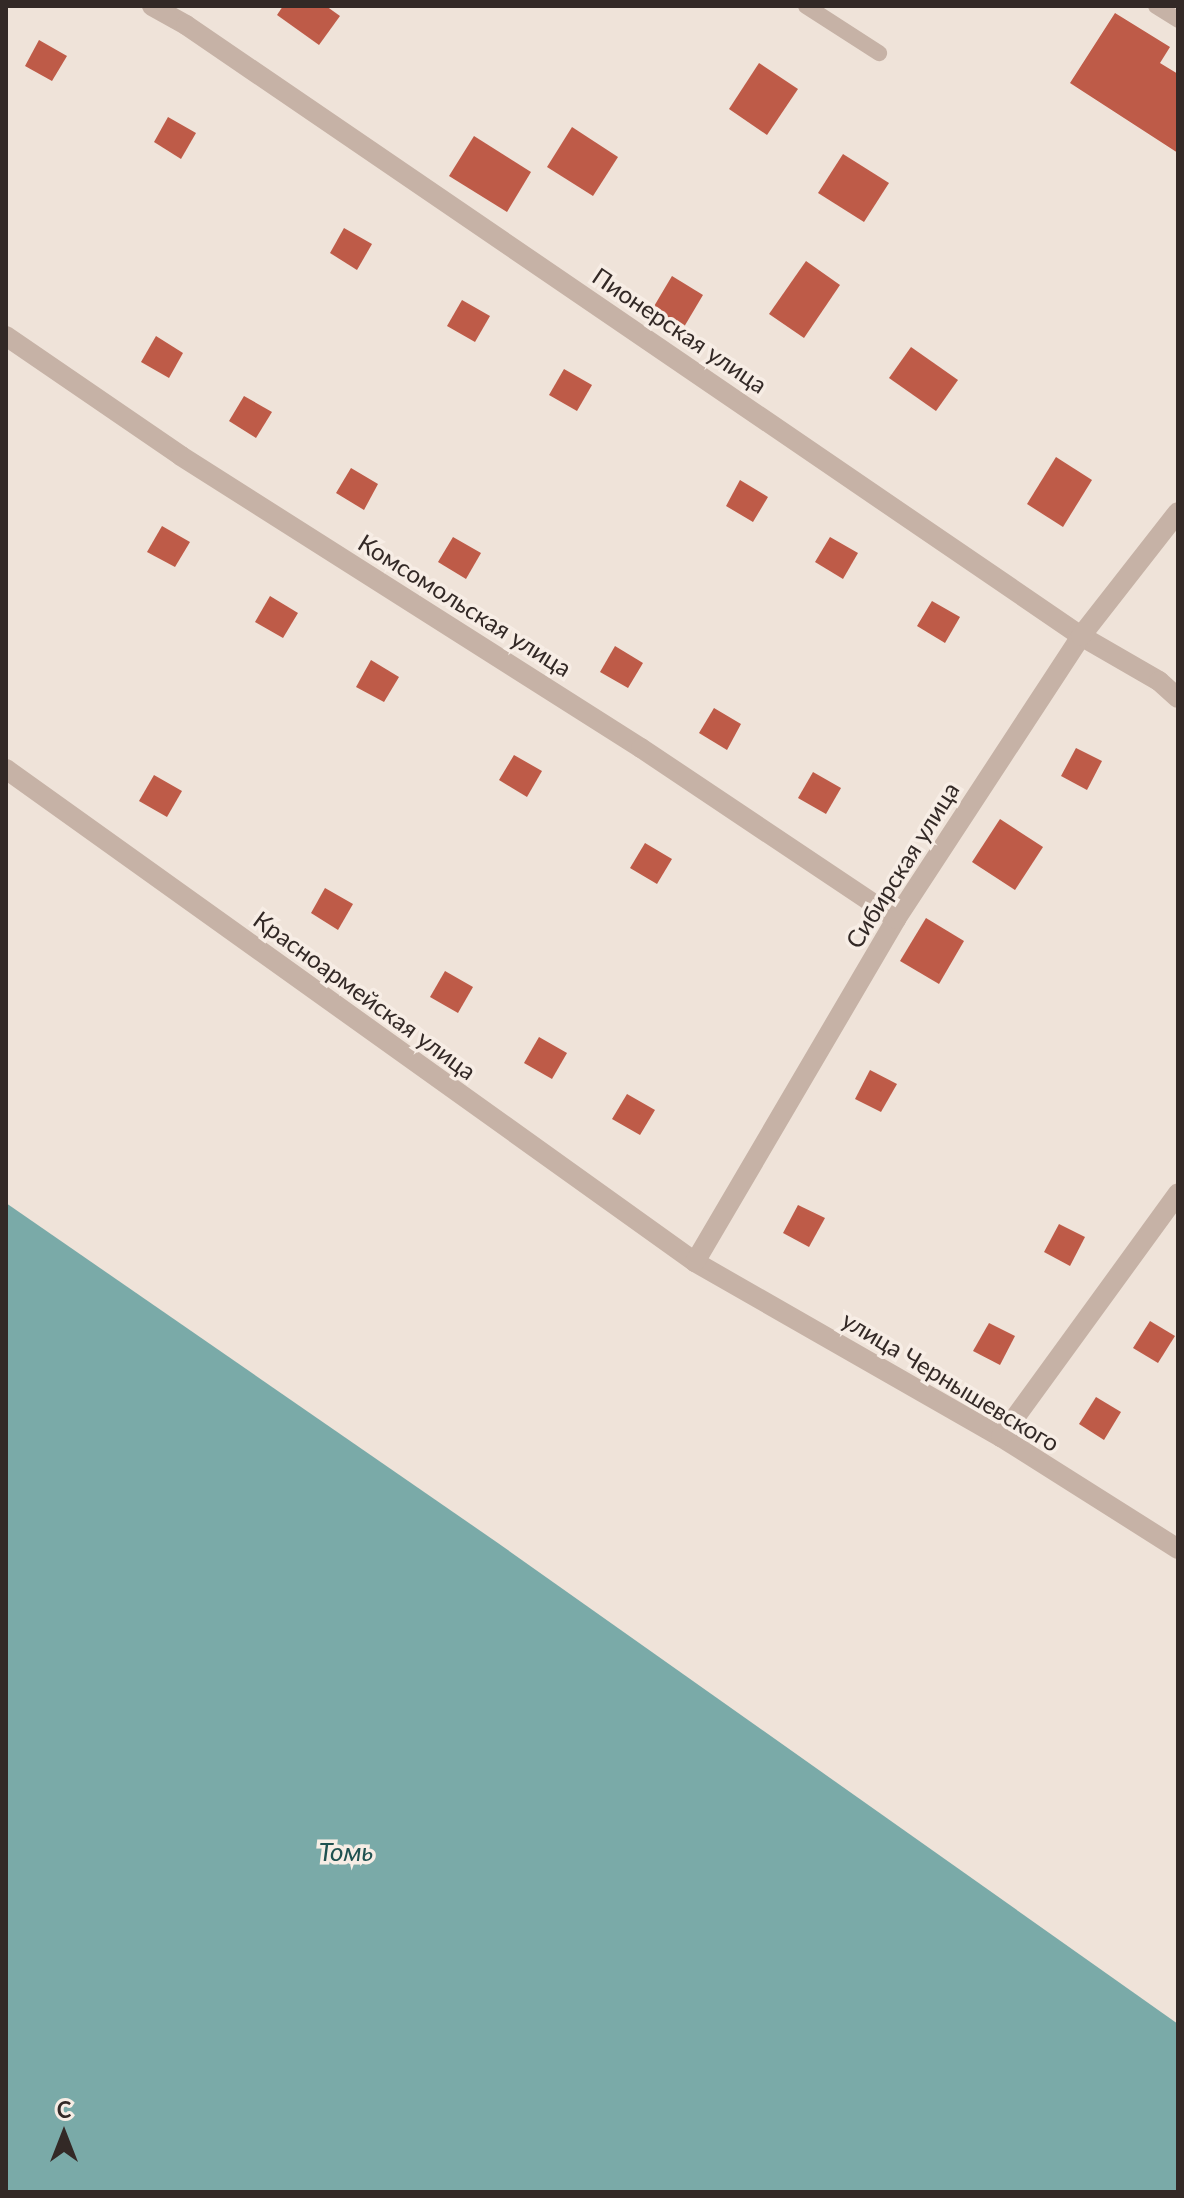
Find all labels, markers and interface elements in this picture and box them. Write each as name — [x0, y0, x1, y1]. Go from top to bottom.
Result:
street label: Пионерская улица — [587, 261, 773, 399]
street label: Комсомольская улица — [353, 528, 577, 682]
street label: Сибирская улица — [839, 777, 965, 953]
street label: Красноармейская улица — [248, 905, 482, 1085]
street label: улица Чернышевского — [837, 1305, 1065, 1457]
water label: Томь — [319, 1836, 373, 1868]
north arrow — [24, 2094, 104, 2174]
text: С — [57, 2096, 71, 2123]

